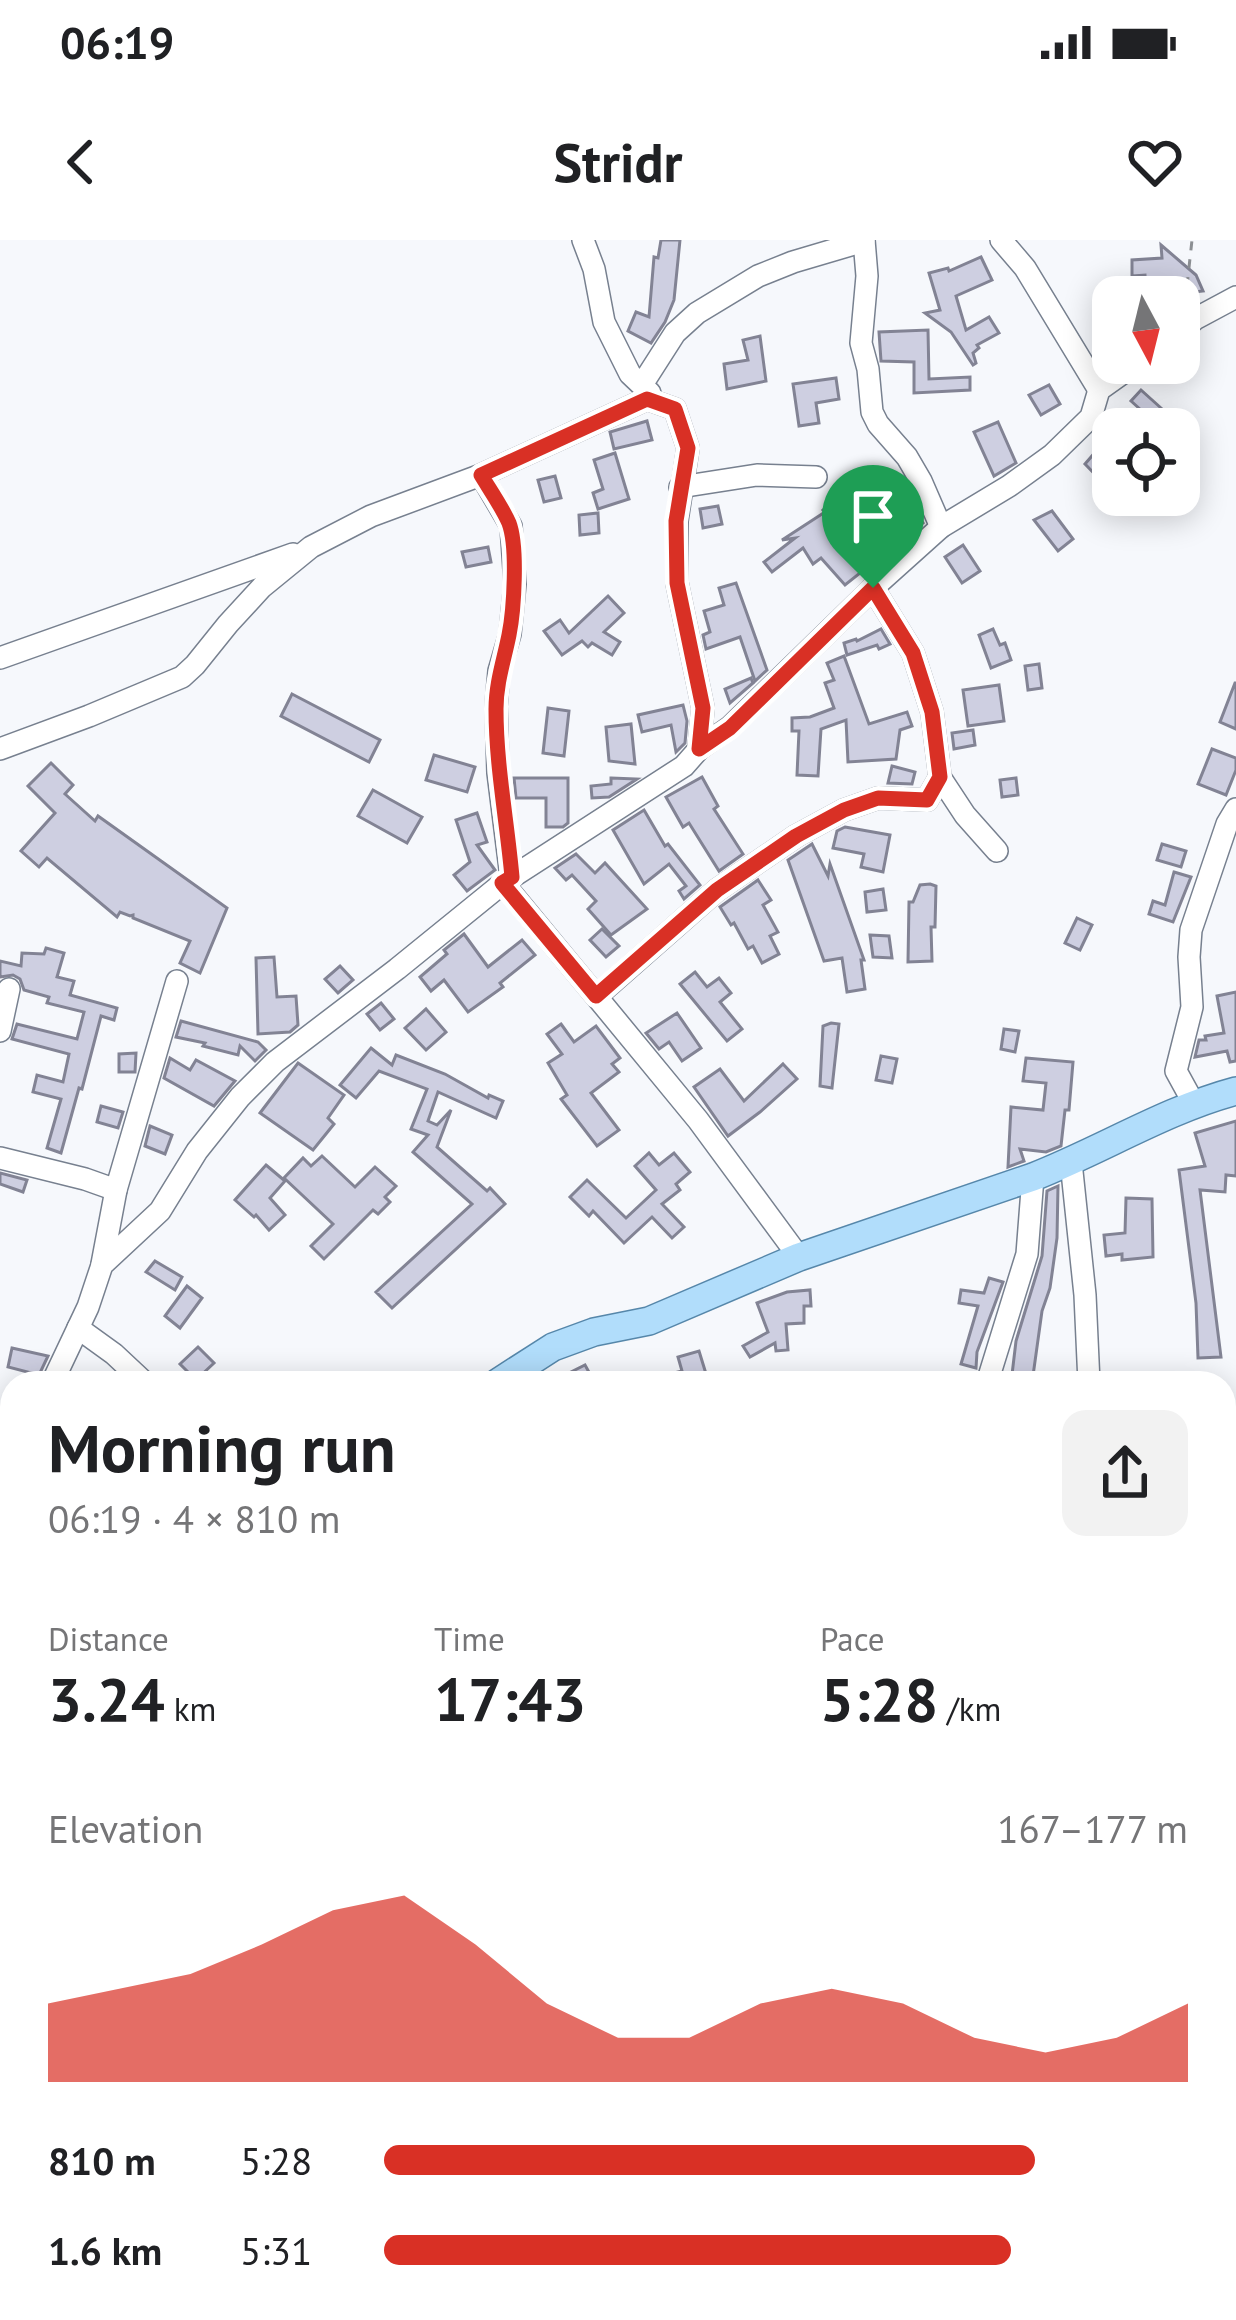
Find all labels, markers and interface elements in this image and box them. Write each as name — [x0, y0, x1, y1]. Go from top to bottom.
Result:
text: 06:19 — [60, 13, 174, 71]
text: Stridr — [553, 127, 683, 197]
icon: back — [48, 129, 114, 195]
icon: heart — [1122, 129, 1188, 195]
north arrow — [1092, 276, 1200, 384]
map controls — [1092, 276, 1200, 516]
button: locate — [1092, 408, 1200, 516]
pin — [822, 465, 924, 588]
icon: arrive — [840, 483, 906, 549]
text: Morning run — [48, 1405, 396, 1490]
button: share — [1062, 1410, 1188, 1536]
text: 06:19 · 4 × 810 m — [48, 1493, 340, 1544]
text: Distance — [48, 1617, 169, 1660]
text: Time — [434, 1617, 505, 1660]
text: Pace — [820, 1617, 885, 1660]
text: 3.24 — [48, 1660, 165, 1738]
text: 17:43 — [434, 1660, 586, 1738]
text: 5:28 — [820, 1660, 938, 1738]
text: km — [165, 1687, 216, 1730]
text: /km — [938, 1687, 1001, 1730]
text: Elevation — [48, 1803, 203, 1854]
text: 167–177 m — [997, 1803, 1188, 1854]
text: 810 m — [48, 2135, 156, 2186]
text: 5:28 — [240, 2135, 312, 2186]
text: 1.6 km — [48, 2225, 162, 2276]
text: 5:31 — [240, 2225, 312, 2276]

